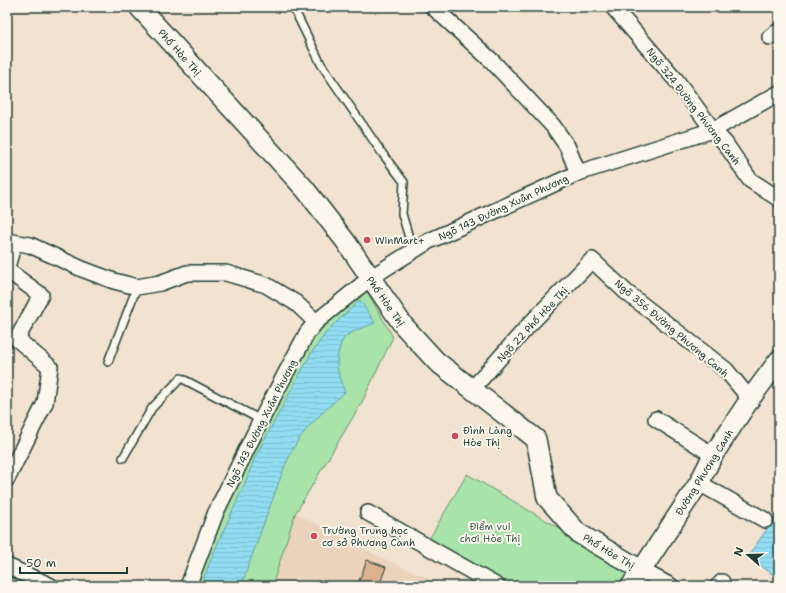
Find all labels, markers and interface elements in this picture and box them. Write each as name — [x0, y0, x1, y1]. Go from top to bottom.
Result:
street label: Phố Hòe Thị — [155, 26, 204, 78]
street label: Ngõ 324 Đường Phương Canh — [644, 45, 743, 168]
street label: Ngõ 143 Đường Xuân Phương — [436, 172, 570, 243]
place label: WinMart+ — [375, 234, 425, 247]
marker: WinMart+ — [362, 235, 372, 245]
street label: Phố Hòe Thị — [364, 274, 408, 329]
street label: Ngõ 356 Đường Phương Canh — [612, 277, 732, 380]
street label: Ngõ 22 Phố Hòe Thị — [494, 284, 571, 365]
street label: Ngõ 143 Đường Xuân Phương — [223, 357, 300, 490]
place label: Đình Làng Hòe Thị — [463, 424, 512, 449]
street label: Đường Phương Canh — [673, 427, 736, 518]
marker: Đình Làng Hòe Thị — [450, 431, 460, 441]
park label: Điểm vui chơi Hòe Thị — [460, 520, 520, 545]
place label: Trường Trung học cơ sở Phương Canh — [322, 524, 415, 549]
marker: Trường Trung học cơ sở Phương Canh — [309, 531, 319, 541]
street label: Phố Hòe Thị — [580, 531, 637, 572]
north arrow — [728, 535, 768, 575]
text: N — [731, 545, 748, 558]
scale bar — [20, 549, 127, 575]
text: 50 m — [26, 555, 56, 571]

